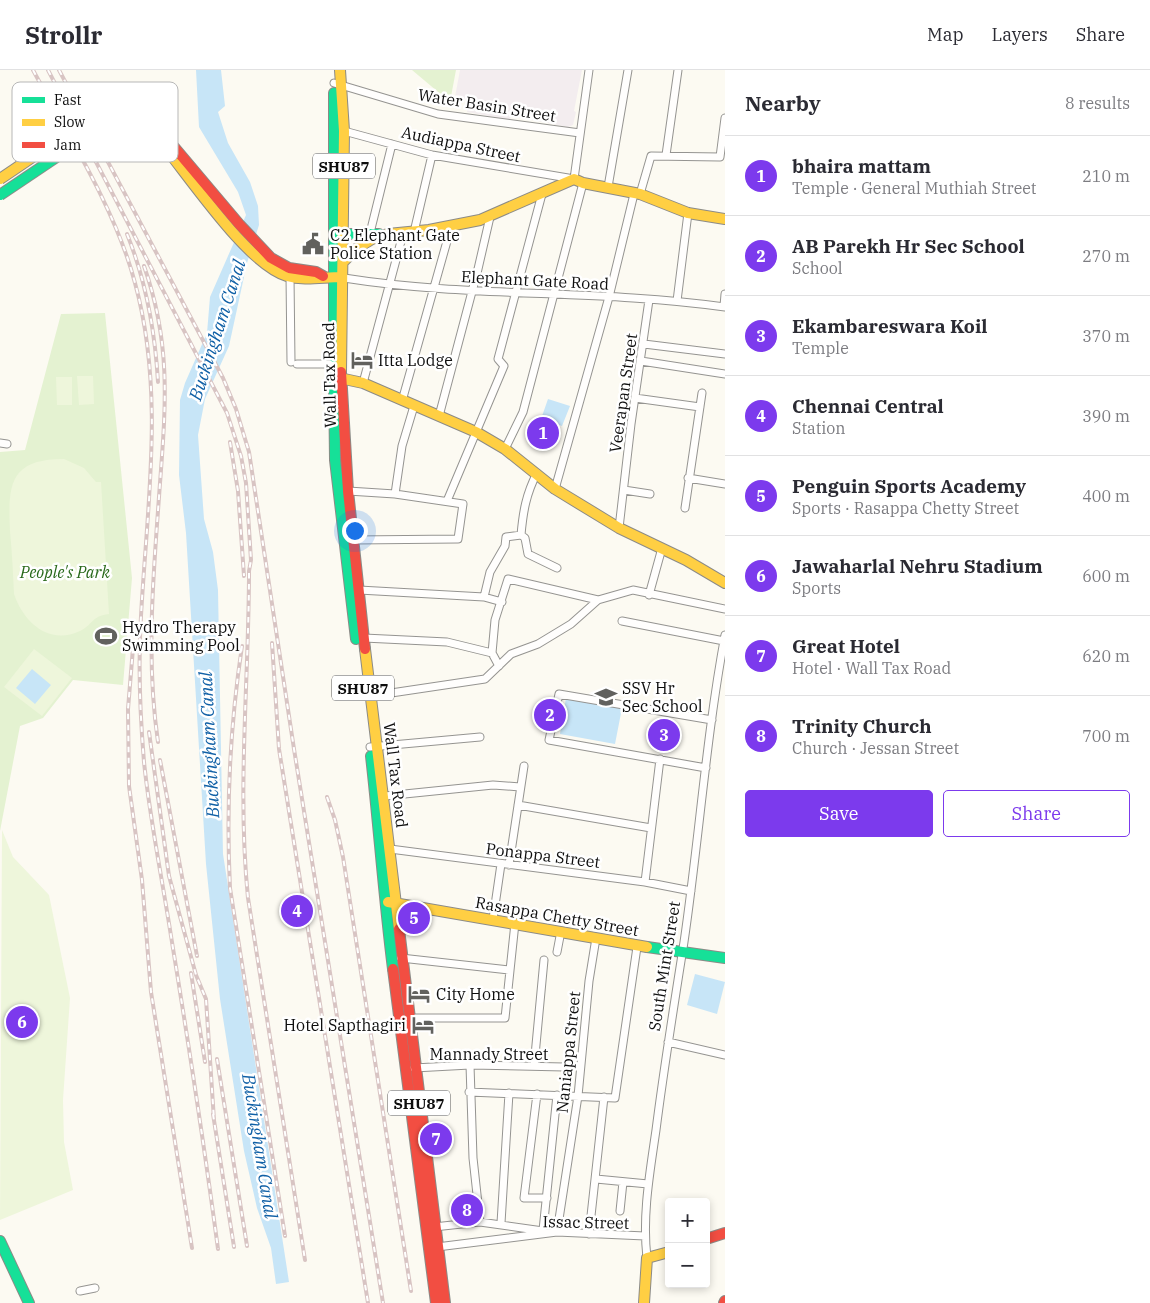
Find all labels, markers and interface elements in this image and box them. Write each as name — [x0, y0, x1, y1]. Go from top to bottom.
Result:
text: Strollr — [25, 19, 102, 51]
text: Map — [927, 23, 964, 46]
text: Layers — [992, 23, 1048, 46]
text: Share — [1076, 23, 1125, 46]
legend — [12, 82, 178, 162]
street label: Water Basin Street — [417, 84, 558, 126]
text: Nearby — [745, 89, 821, 117]
text: Fast — [54, 91, 82, 109]
text: 8 results — [1065, 93, 1130, 113]
text: Slow — [54, 113, 85, 131]
street label: Audiappa Street — [400, 122, 523, 166]
text: Jam — [54, 136, 81, 154]
road number: SHU87 — [313, 154, 375, 178]
text: bhaira mattam — [792, 154, 931, 178]
text: 1 — [756, 166, 766, 186]
text: 210 m — [1082, 166, 1130, 186]
text: Temple · General Muthiah Street — [792, 178, 1036, 198]
place label: C2 Elephant Gate Police Station — [330, 225, 460, 263]
public building icon: C2 Elephant Gate Police Station — [300, 231, 326, 257]
text: AB Parekh Hr Sec School — [792, 234, 1025, 258]
text: 2 — [756, 246, 766, 266]
text: 270 m — [1082, 246, 1130, 266]
water label: Buckingham Canal — [183, 256, 251, 404]
text: School — [792, 258, 843, 278]
street label: Elephant Gate Road — [461, 266, 610, 294]
text: Ekambareswara Koil — [792, 314, 987, 338]
street label: Wall Tax Road — [318, 322, 340, 428]
text: 3 — [756, 326, 766, 346]
text: 370 m — [1082, 326, 1130, 346]
street label: Veerapan Street — [605, 332, 641, 454]
text: Temple — [792, 338, 849, 358]
hotel icon: Itta Lodge — [349, 347, 375, 373]
place label: Itta Lodge — [378, 350, 453, 370]
text: Chennai Central — [792, 394, 944, 418]
text: 4 — [756, 406, 766, 426]
text: 390 m — [1082, 406, 1130, 426]
pin: 1 — [527, 414, 559, 452]
text: Station — [792, 418, 846, 438]
text: Penguin Sports Academy — [792, 474, 1026, 498]
text: 5 — [756, 486, 766, 506]
text: 400 m — [1082, 486, 1130, 506]
text: Sports · Rasappa Chetty Street — [792, 498, 1019, 518]
your location — [342, 518, 368, 544]
text: Jawaharlal Nehru Stadium — [792, 554, 1043, 578]
park label: People's Park — [19, 562, 111, 582]
text: 6 — [756, 566, 766, 586]
text: 600 m — [1082, 566, 1130, 586]
text: Sports — [792, 578, 841, 598]
place label: Hydro Therapy Swimming Pool — [122, 617, 240, 655]
sports icon: Hydro Therapy Swimming Pool — [93, 623, 119, 649]
text: Great Hotel — [792, 634, 900, 658]
text: 7 — [756, 646, 766, 666]
text: 620 m — [1082, 646, 1130, 666]
text: Hotel · Wall Tax Road — [792, 658, 951, 678]
water label: Buckingham Canal — [194, 670, 224, 820]
road number: SHU87 — [332, 676, 394, 700]
place label: SSV Hr Sec School — [622, 678, 703, 716]
school or university icon: SSV Hr Sec School — [593, 684, 619, 710]
pin: 2 — [534, 696, 566, 734]
text: Trinity Church — [792, 714, 932, 738]
pin: 3 — [648, 716, 680, 754]
street label: Wall Tax Road — [380, 721, 412, 829]
text: 8 — [756, 726, 766, 746]
text: 700 m — [1082, 726, 1130, 746]
text: Church · Jessan Street — [792, 738, 959, 758]
button: Save — [745, 790, 933, 837]
button: Share — [943, 790, 1130, 837]
street label: Ponappa Street — [485, 838, 602, 872]
pin: 4 — [281, 892, 313, 930]
street label: Rasappa Chetty Street — [474, 892, 641, 940]
pin: 5 — [398, 899, 430, 937]
street label: South Mint Street — [644, 899, 684, 1032]
hotel icon: City Home — [406, 981, 432, 1007]
place label: City Home — [436, 984, 515, 1004]
street label: Naniappa Street — [552, 990, 584, 1114]
pin: 6 — [6, 1003, 38, 1041]
hotel icon: Hotel Sapthagiri — [410, 1012, 436, 1038]
place label: Hotel Sapthagiri — [284, 1015, 406, 1035]
street label: Mannady Street — [430, 1044, 549, 1064]
water label: Buckingham Canal — [237, 1071, 283, 1221]
road number: SHU87 — [388, 1090, 450, 1116]
pin: 7 — [420, 1120, 452, 1158]
pin: 8 — [451, 1191, 483, 1229]
map controls — [665, 1198, 710, 1288]
button: + — [665, 1198, 710, 1243]
street label: Issac Street — [542, 1211, 630, 1233]
button: − — [665, 1243, 710, 1288]

